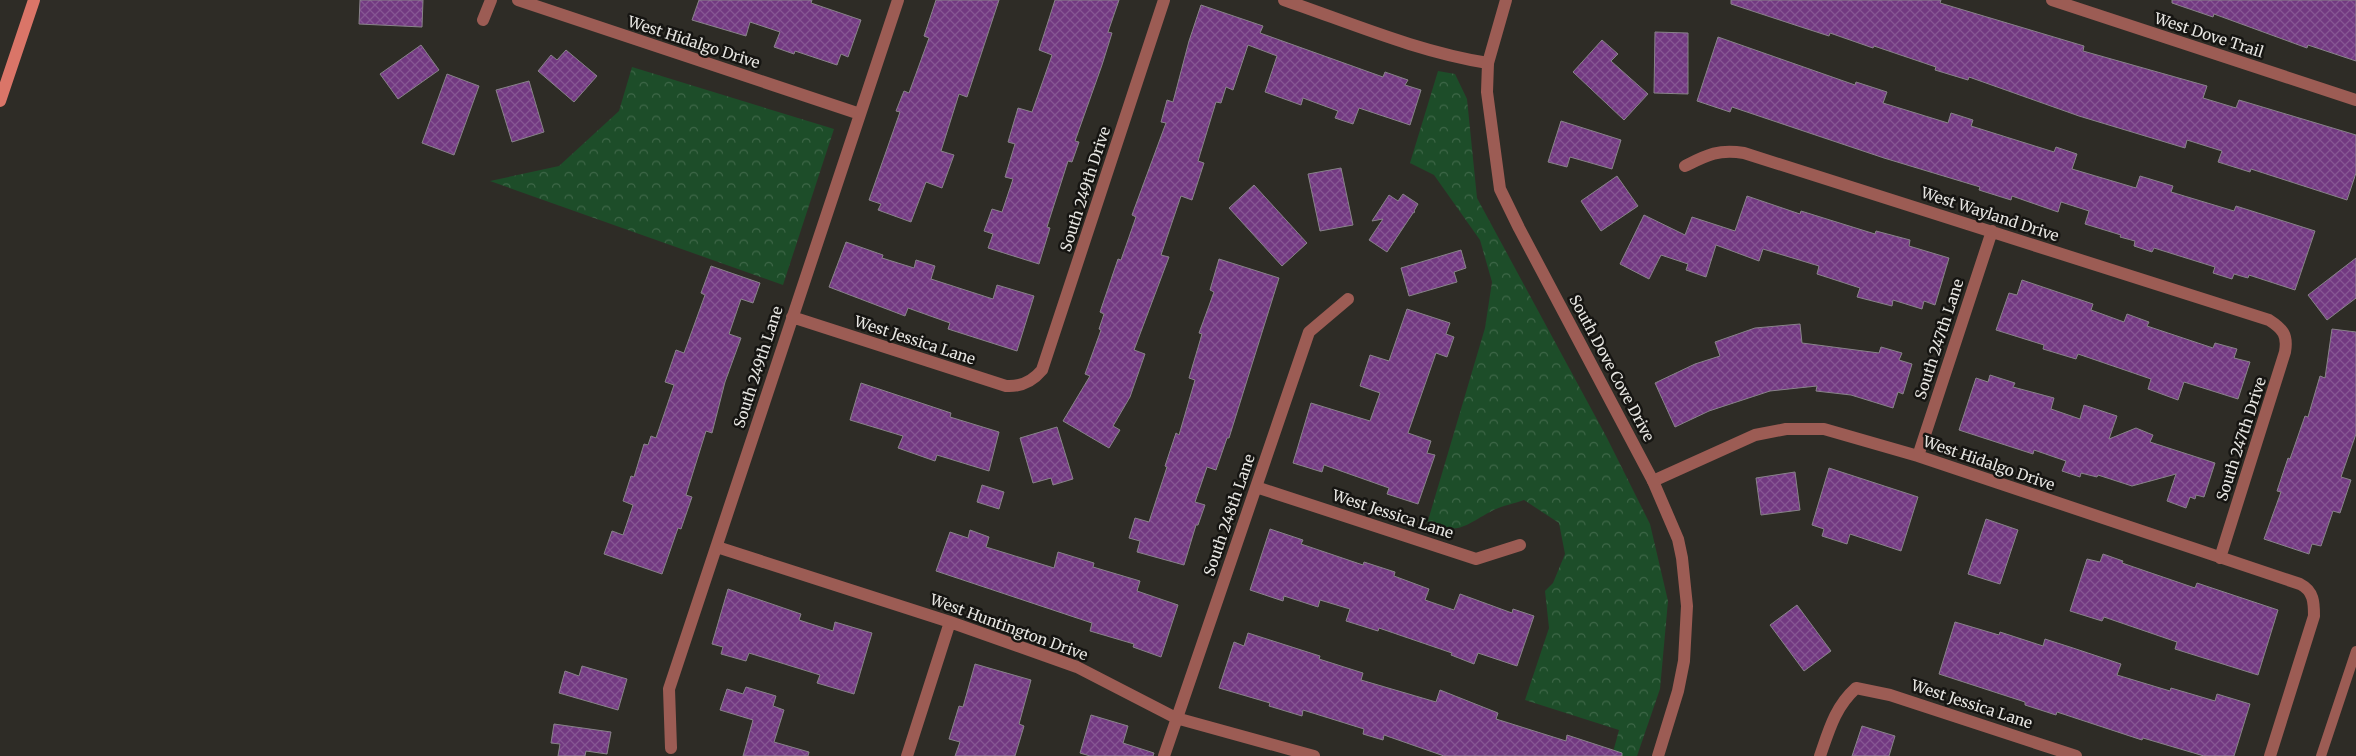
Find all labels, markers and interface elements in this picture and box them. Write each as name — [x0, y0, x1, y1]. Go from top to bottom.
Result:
street label: West Dove Trail — [2151, 8, 2266, 62]
street label: West Hidalgo Drive — [625, 11, 763, 72]
street label: South 249th Drive — [1056, 124, 1114, 254]
street label: West Wayland Drive — [1918, 182, 2061, 245]
street label: South 247th Lane — [1911, 276, 1968, 402]
street label: South Dove Cove Drive — [1565, 291, 1659, 445]
street label: South 249th Lane — [729, 304, 787, 430]
street label: West Jessica Lane — [851, 311, 978, 369]
street label: South 247th Drive — [2212, 375, 2270, 503]
street label: West Hidalgo Drive — [1920, 431, 2057, 494]
street label: South 248th Lane — [1199, 451, 1259, 578]
street label: West Jessica Lane — [1329, 485, 1456, 543]
street label: West Huntington Drive — [927, 589, 1091, 664]
street label: West Jessica Lane — [1908, 675, 2035, 733]

